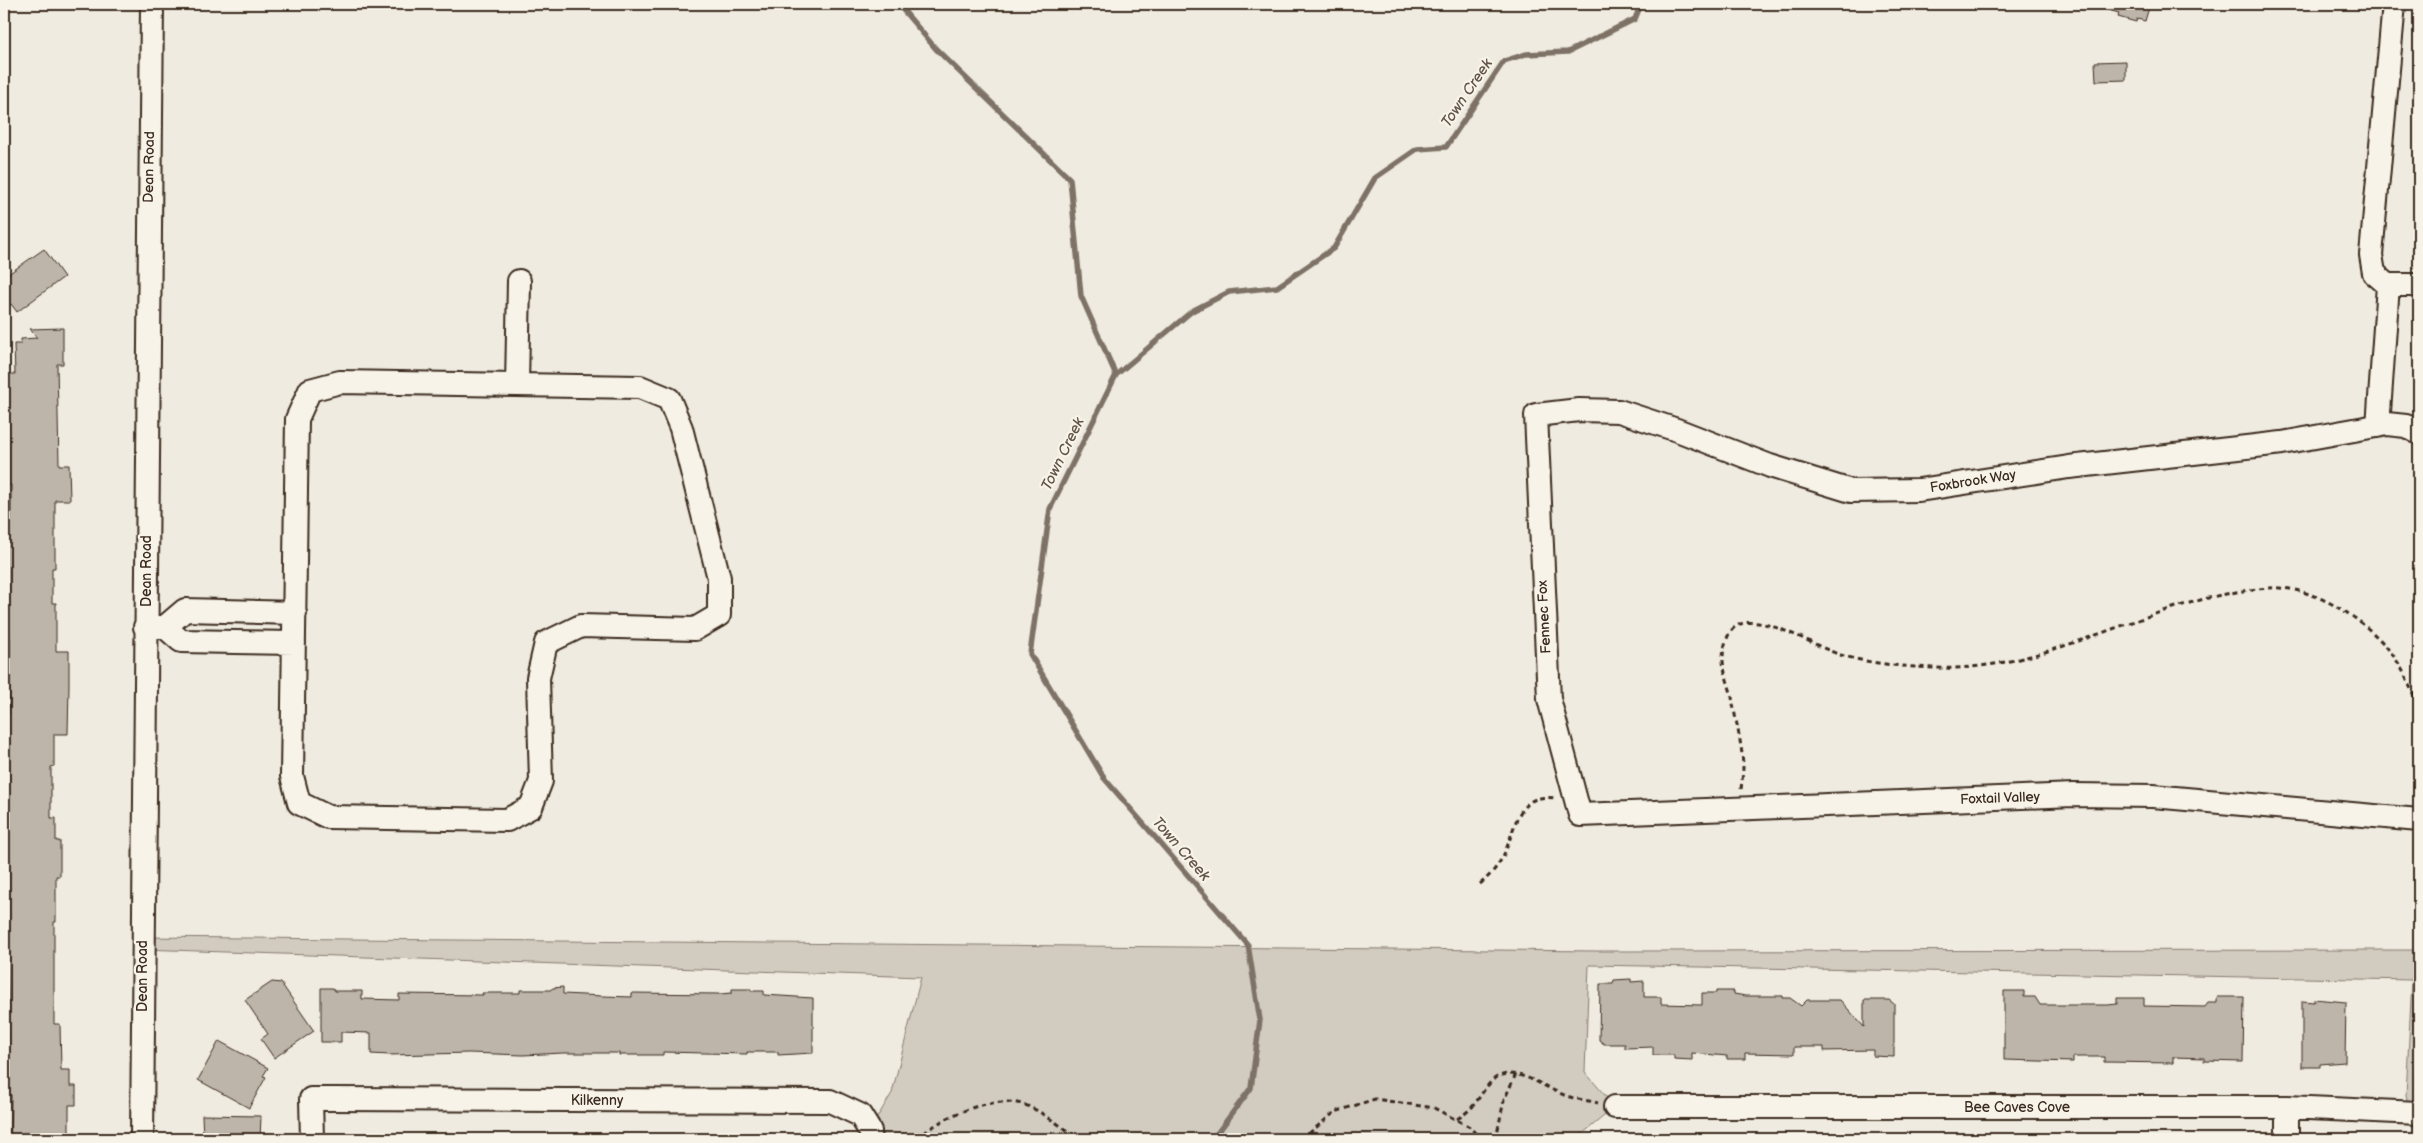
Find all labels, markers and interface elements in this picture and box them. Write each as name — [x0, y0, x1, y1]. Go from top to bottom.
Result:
water label: Town Creek — [1437, 54, 1497, 131]
street label: Dean Road — [140, 131, 158, 203]
water label: Town Creek — [1037, 414, 1089, 494]
street label: Foxbrook Way — [1929, 466, 2018, 496]
street label: Dean Road — [138, 535, 155, 607]
street label: Fennec Fox — [1534, 579, 1554, 654]
street label: Foxtail Valley — [1960, 788, 2041, 808]
water label: Town Creek — [1148, 813, 1214, 885]
street label: Dean Road — [134, 940, 151, 1012]
street label: Kilkenny — [571, 1092, 624, 1109]
street label: Bee Caves Cove — [1964, 1099, 2070, 1116]

